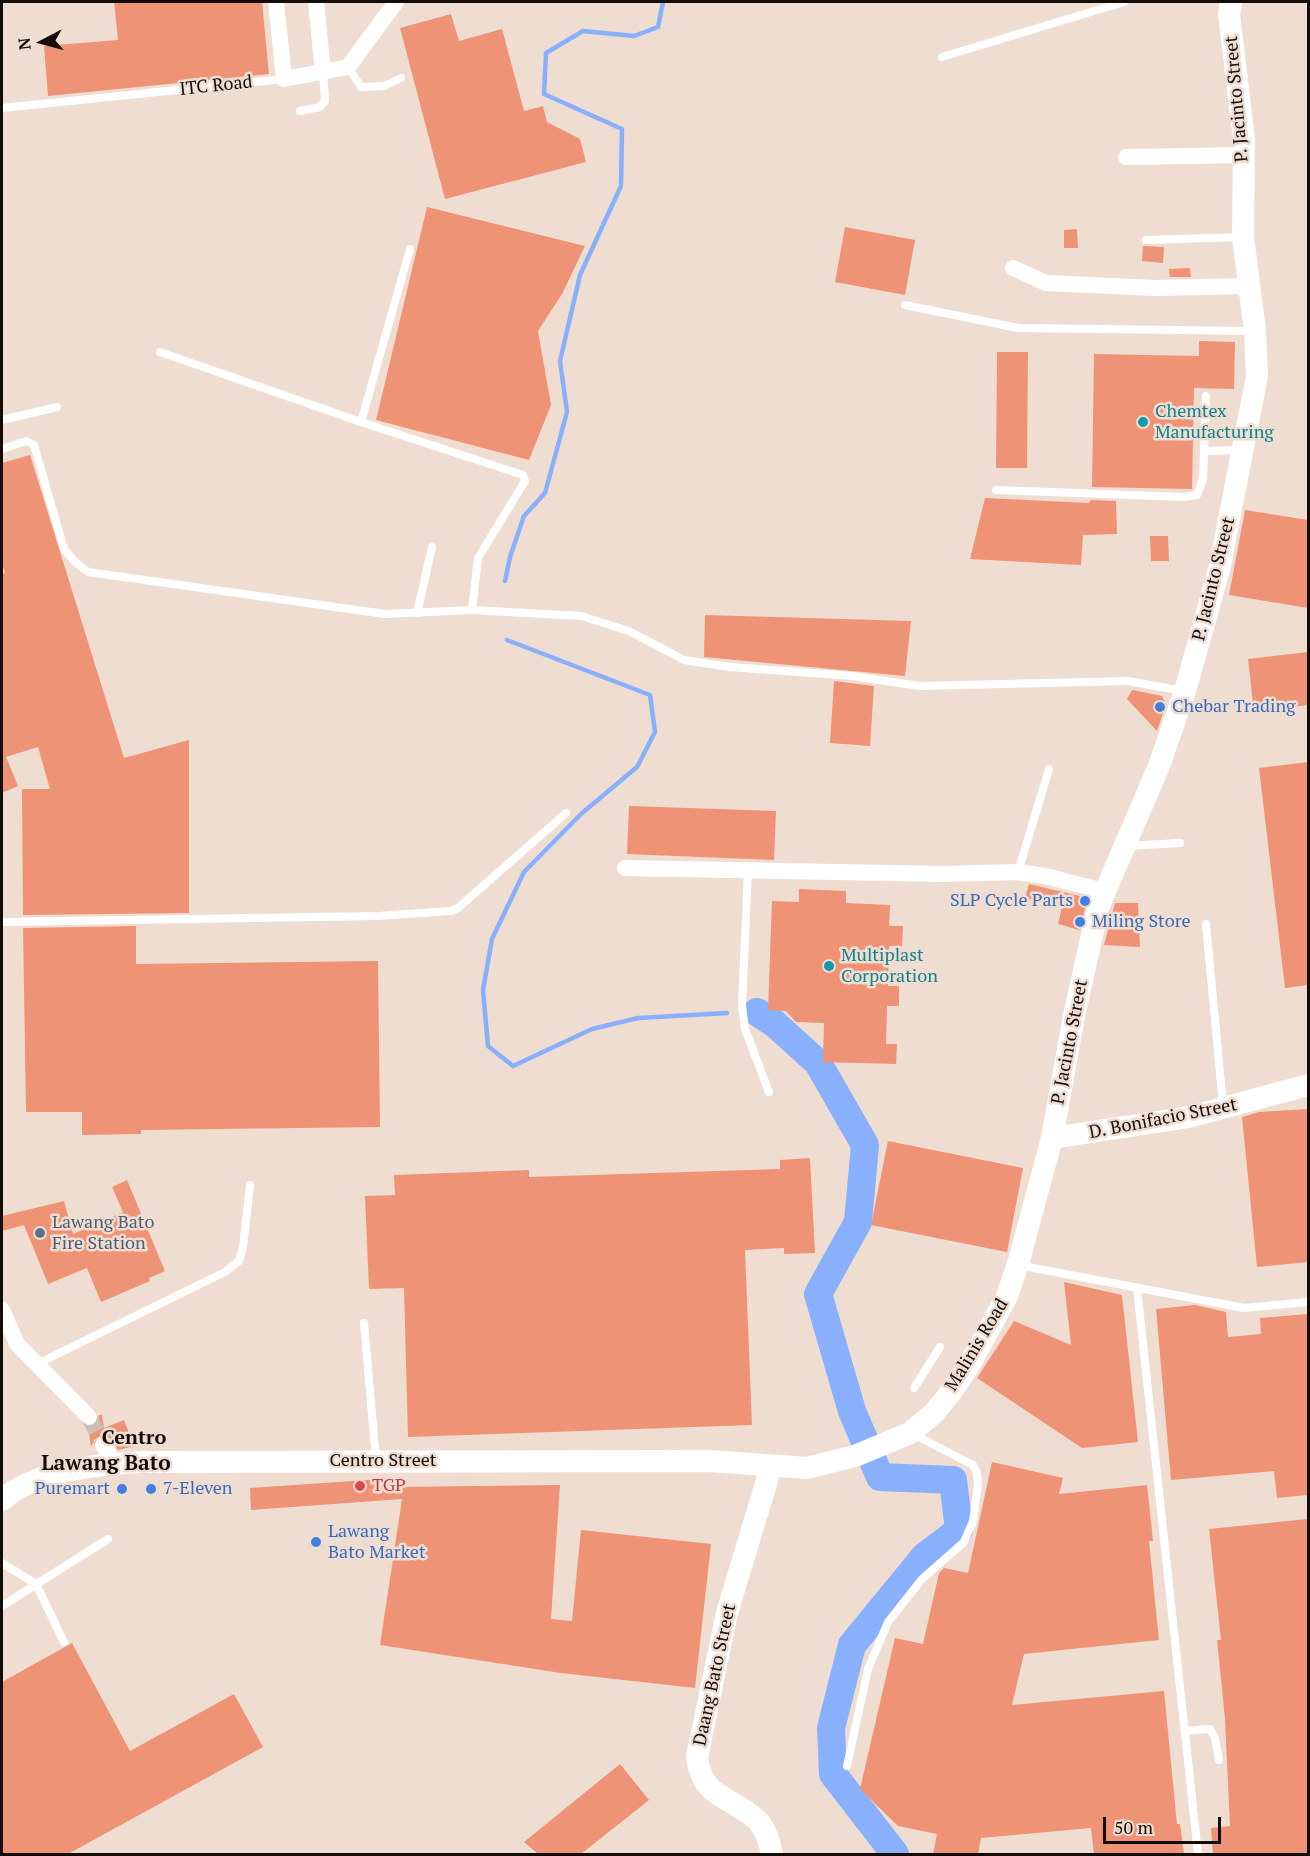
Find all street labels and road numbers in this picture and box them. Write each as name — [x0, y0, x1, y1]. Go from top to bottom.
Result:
street label: P. Jacinto Street — [1221, 35, 1253, 163]
street label: ITC Road — [178, 71, 254, 101]
street label: P. Jacinto Street — [1188, 515, 1240, 643]
street label: P. Jacinto Street — [1047, 978, 1093, 1106]
street label: D. Bonifacio Street — [1087, 1094, 1239, 1144]
street label: Malinis Road — [941, 1295, 1013, 1395]
street label: Centro Street — [330, 1450, 436, 1472]
street label: Daang Bato Street — [689, 1602, 741, 1748]

